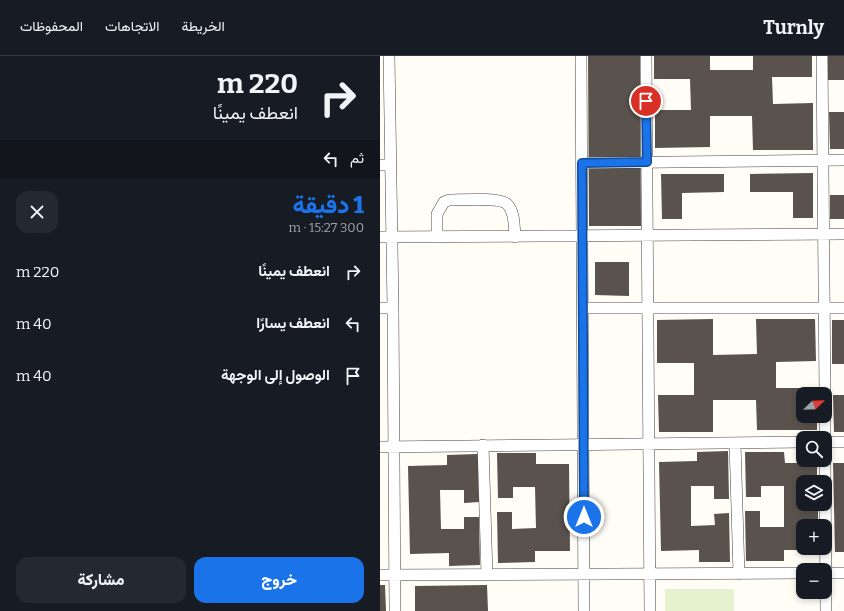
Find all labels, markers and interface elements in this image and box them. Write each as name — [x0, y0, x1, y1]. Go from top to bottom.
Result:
text: Turnly — [763, 16, 824, 39]
text: المحفوظات — [20, 18, 83, 35]
text: الاتجاهات — [105, 18, 159, 35]
text: الخريطة — [181, 18, 225, 35]
text: 220 m — [217, 67, 298, 100]
icon: right — [312, 72, 364, 124]
pin — [629, 84, 663, 118]
icon: arrive — [635, 90, 657, 112]
text: انعطف يمينًا — [213, 102, 298, 124]
icon: left — [320, 148, 342, 170]
text: ثم — [350, 149, 364, 167]
button: close — [16, 191, 58, 233]
text: 1 دقيقة — [292, 191, 364, 219]
text: 300 m · 15:27 — [289, 220, 364, 235]
icon: right — [342, 261, 364, 283]
text: انعطف يمينًا — [258, 262, 330, 280]
text: 220 m — [16, 263, 59, 281]
icon: left — [342, 313, 364, 335]
text: انعطف يسارًا — [256, 314, 330, 332]
text: 40 m — [16, 315, 52, 333]
icon: arrive — [342, 365, 364, 387]
text: الوصول إلى الوجهة — [221, 366, 330, 384]
text: 40 m — [16, 367, 52, 385]
north arrow — [796, 387, 832, 423]
map controls — [796, 387, 832, 599]
button: search — [796, 431, 832, 467]
button: layers — [796, 475, 832, 511]
position arrow — [563, 496, 605, 538]
button: + — [796, 519, 832, 555]
button: مشاركة — [16, 557, 186, 603]
button: خروج — [194, 557, 364, 603]
button: − — [796, 563, 832, 599]

